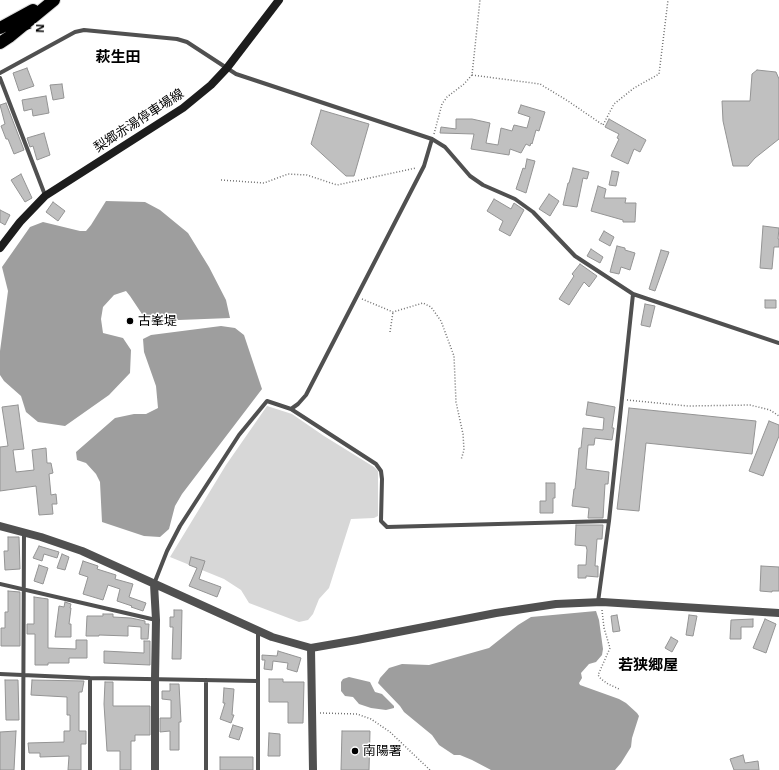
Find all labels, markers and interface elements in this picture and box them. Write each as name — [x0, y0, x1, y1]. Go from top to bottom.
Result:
north arrow — [8, 8, 48, 48]
text: N — [33, 24, 48, 33]
district label: 萩生田 — [96, 49, 140, 67]
street label: 梨郷赤湯停車場線 — [91, 86, 187, 156]
place label: 古峯堤 — [138, 313, 177, 329]
marker: 古峯堤 — [125, 316, 135, 326]
district label: 若狭郷屋 — [618, 657, 678, 675]
place label: 南陽署 — [363, 743, 402, 759]
marker: 南陽署 — [350, 746, 360, 756]

